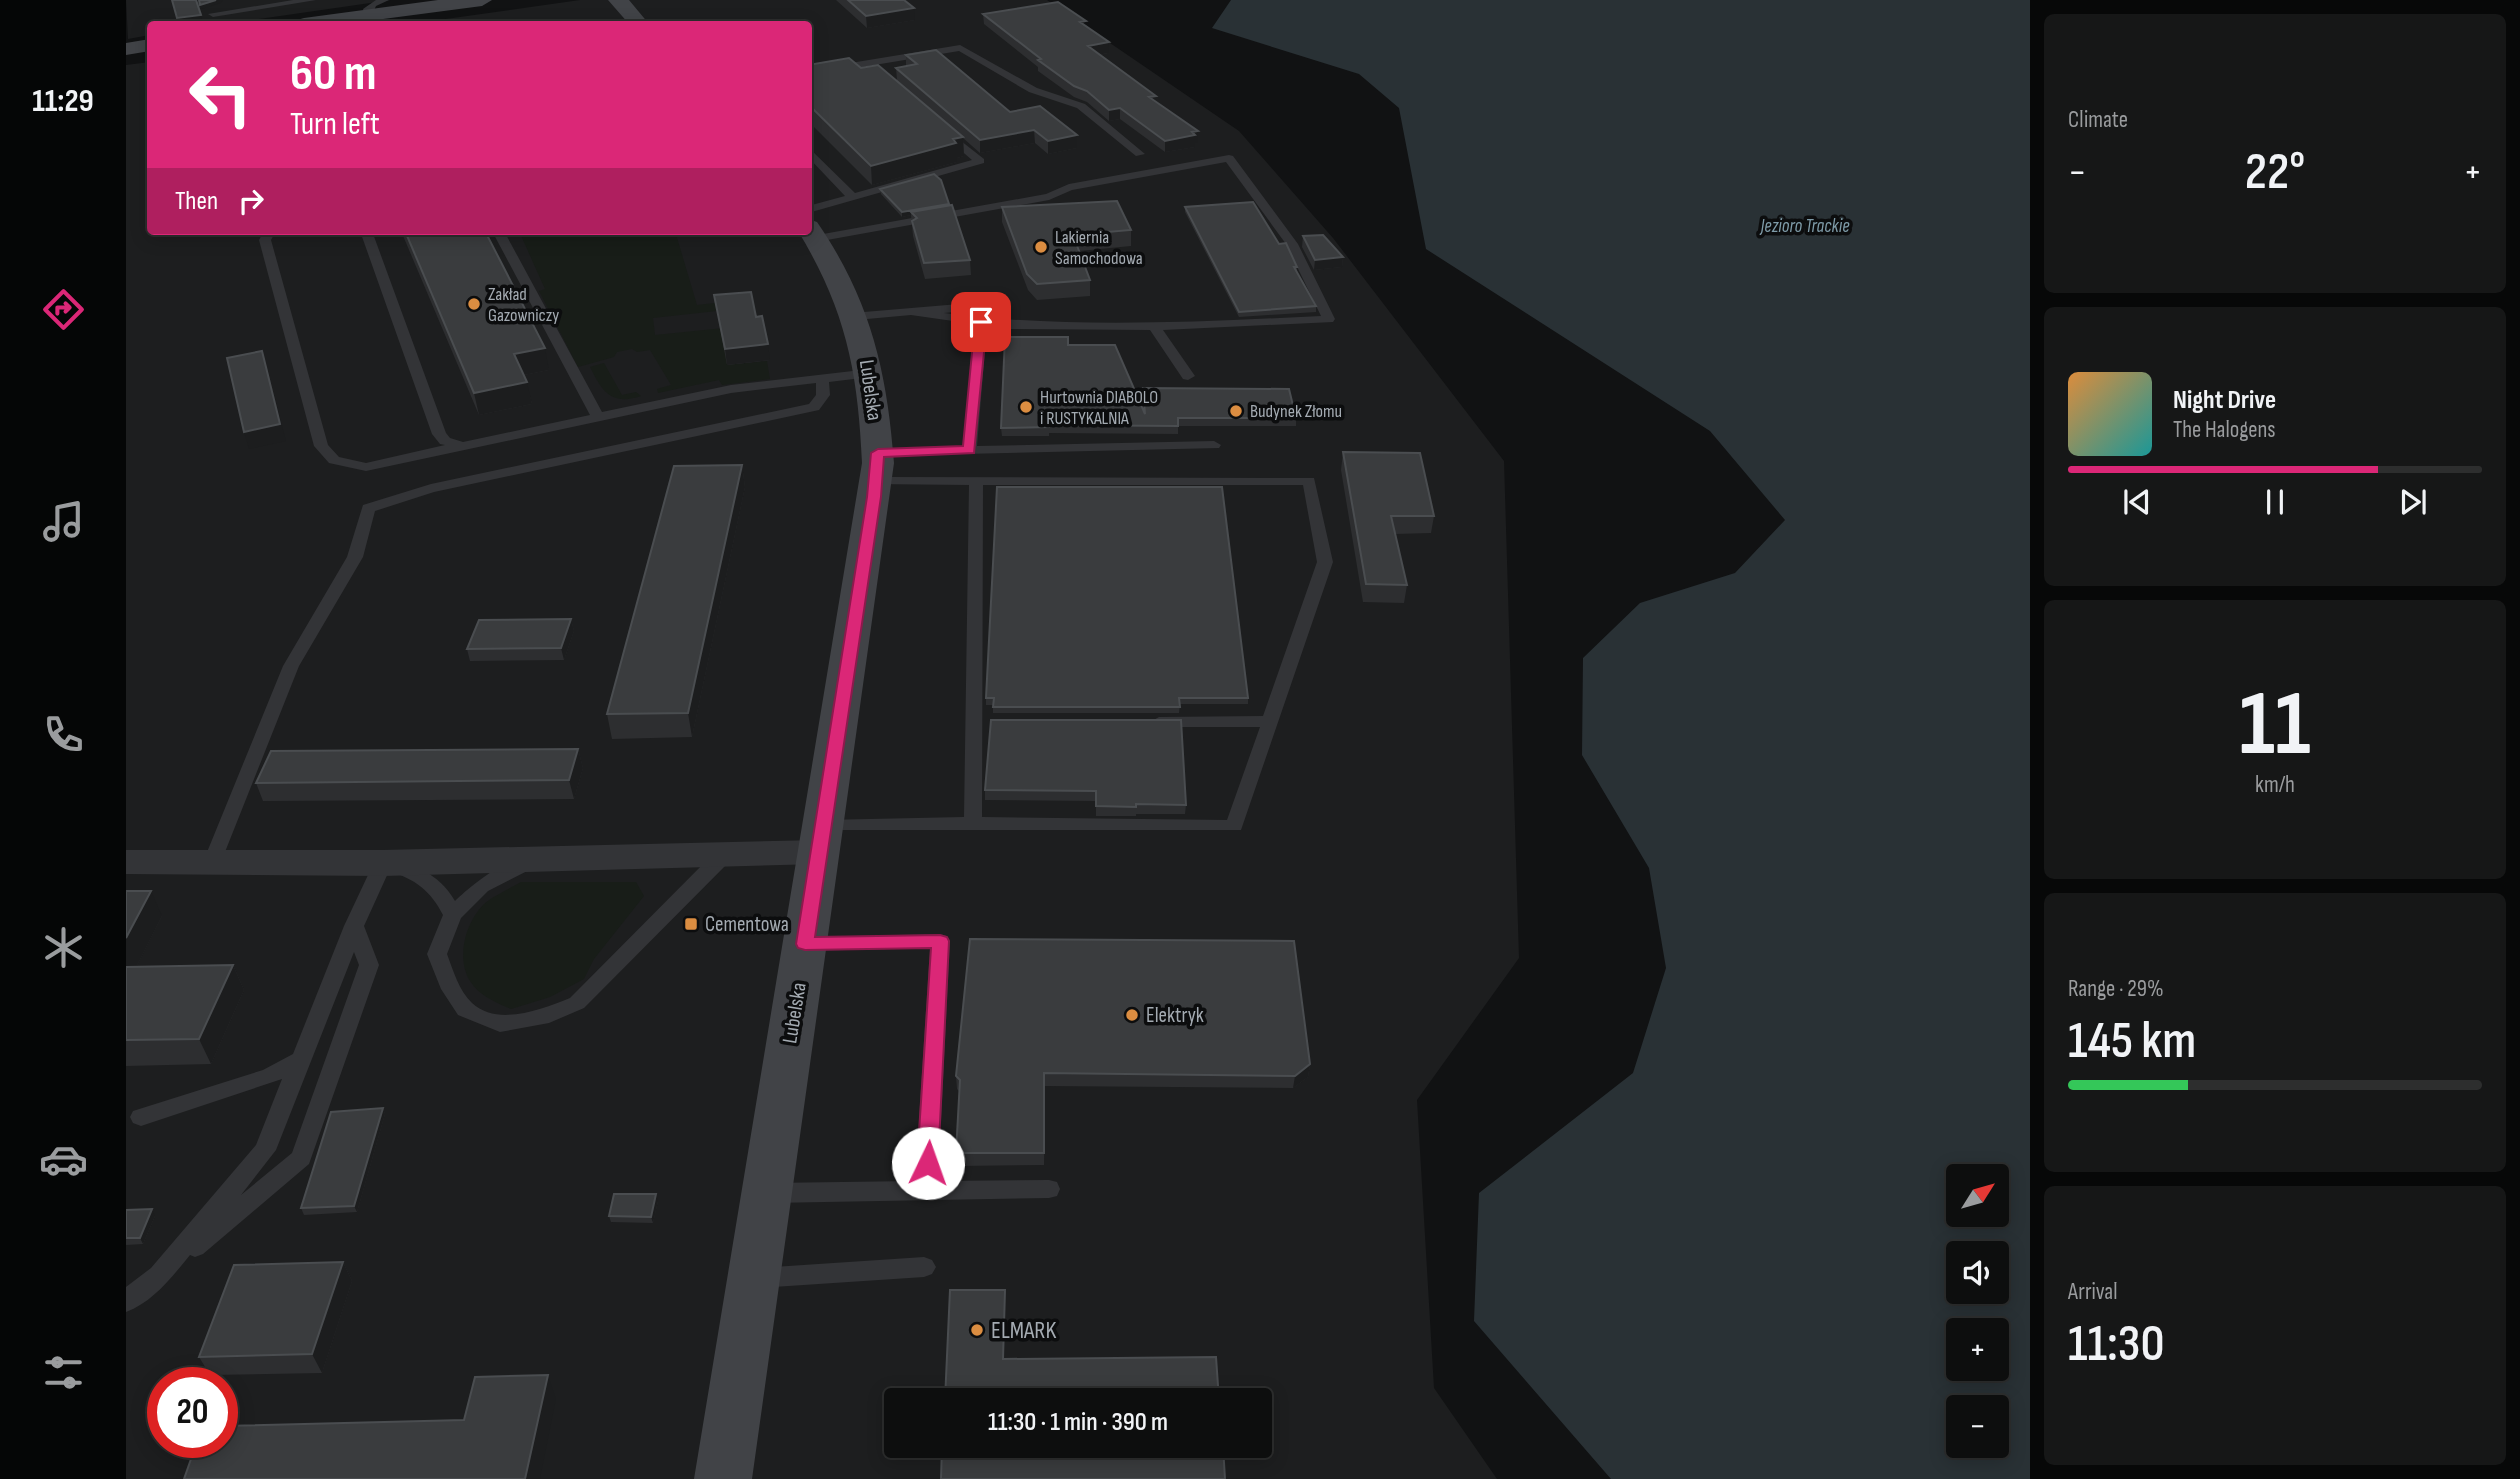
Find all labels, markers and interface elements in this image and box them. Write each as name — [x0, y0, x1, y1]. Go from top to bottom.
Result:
text: 60 m — [290, 45, 377, 104]
icon: left — [175, 49, 266, 140]
text: 11:29 — [32, 82, 94, 121]
text: Turn left — [290, 105, 380, 144]
text: Climate — [2068, 106, 2128, 134]
text: 22° — [2245, 141, 2305, 204]
text: − — [2068, 150, 2087, 195]
text: + — [2463, 150, 2482, 195]
icon: right — [232, 182, 270, 220]
text: Then — [175, 186, 218, 217]
water label: Jezioro Trackie — [1759, 215, 1850, 238]
place label: Lakiernia Samochodowa — [1055, 227, 1143, 269]
marker: Lakiernia Samochodowa — [1033, 239, 1049, 255]
place label: Zakład Gazowniczy — [488, 284, 559, 326]
icon: directions — [39, 285, 88, 334]
pin — [951, 292, 1011, 352]
marker: Zakład Gazowniczy — [466, 296, 482, 312]
icon: arrive — [962, 303, 1000, 341]
street label: Lubelska — [854, 358, 887, 422]
text: Night Drive — [2173, 385, 2276, 416]
place label: Hurtownia DIABOLO i RUSTYKALNIA — [1040, 387, 1158, 429]
marker: Hurtownia DIABOLO i RUSTYKALNIA — [1018, 399, 1034, 415]
place label: Budynek Złomu — [1250, 401, 1342, 422]
marker: Budynek Złomu — [1228, 403, 1244, 419]
text: The Halogens — [2173, 416, 2276, 444]
icon: previous — [2118, 483, 2156, 521]
icon: pause — [2256, 483, 2294, 521]
icon: next — [2394, 483, 2432, 521]
icon: music — [39, 497, 88, 546]
text: 11 — [2239, 671, 2311, 780]
icon: phone — [39, 710, 88, 759]
text: km/h — [2255, 771, 2295, 799]
place label: Cementowa — [705, 912, 789, 937]
marker: Cementowa — [683, 916, 699, 932]
icon: climate — [39, 923, 88, 972]
text: Range · 29% — [2068, 975, 2164, 1003]
street label: Lubelska — [777, 981, 812, 1045]
place label: Elektryk — [1146, 1003, 1204, 1028]
marker: Elektryk — [1124, 1007, 1140, 1023]
text: 145 km — [2068, 1010, 2196, 1073]
position arrow — [891, 1126, 965, 1200]
icon: car — [39, 1135, 88, 1184]
north arrow — [1946, 1164, 2009, 1227]
map controls — [1946, 1164, 2009, 1458]
button: sound — [1946, 1241, 2009, 1304]
text: Arrival — [2068, 1278, 2117, 1306]
text: 11:30 — [2068, 1313, 2165, 1376]
place label: ELMARK — [991, 1316, 1056, 1345]
button: + — [1946, 1318, 2009, 1381]
marker: ELMARK — [969, 1322, 985, 1338]
icon: filters — [39, 1348, 88, 1397]
speed limit sign: 20 — [147, 1367, 238, 1458]
button: − — [1946, 1395, 2009, 1458]
text: 11:30 · 1 min · 390 m — [988, 1407, 1168, 1438]

